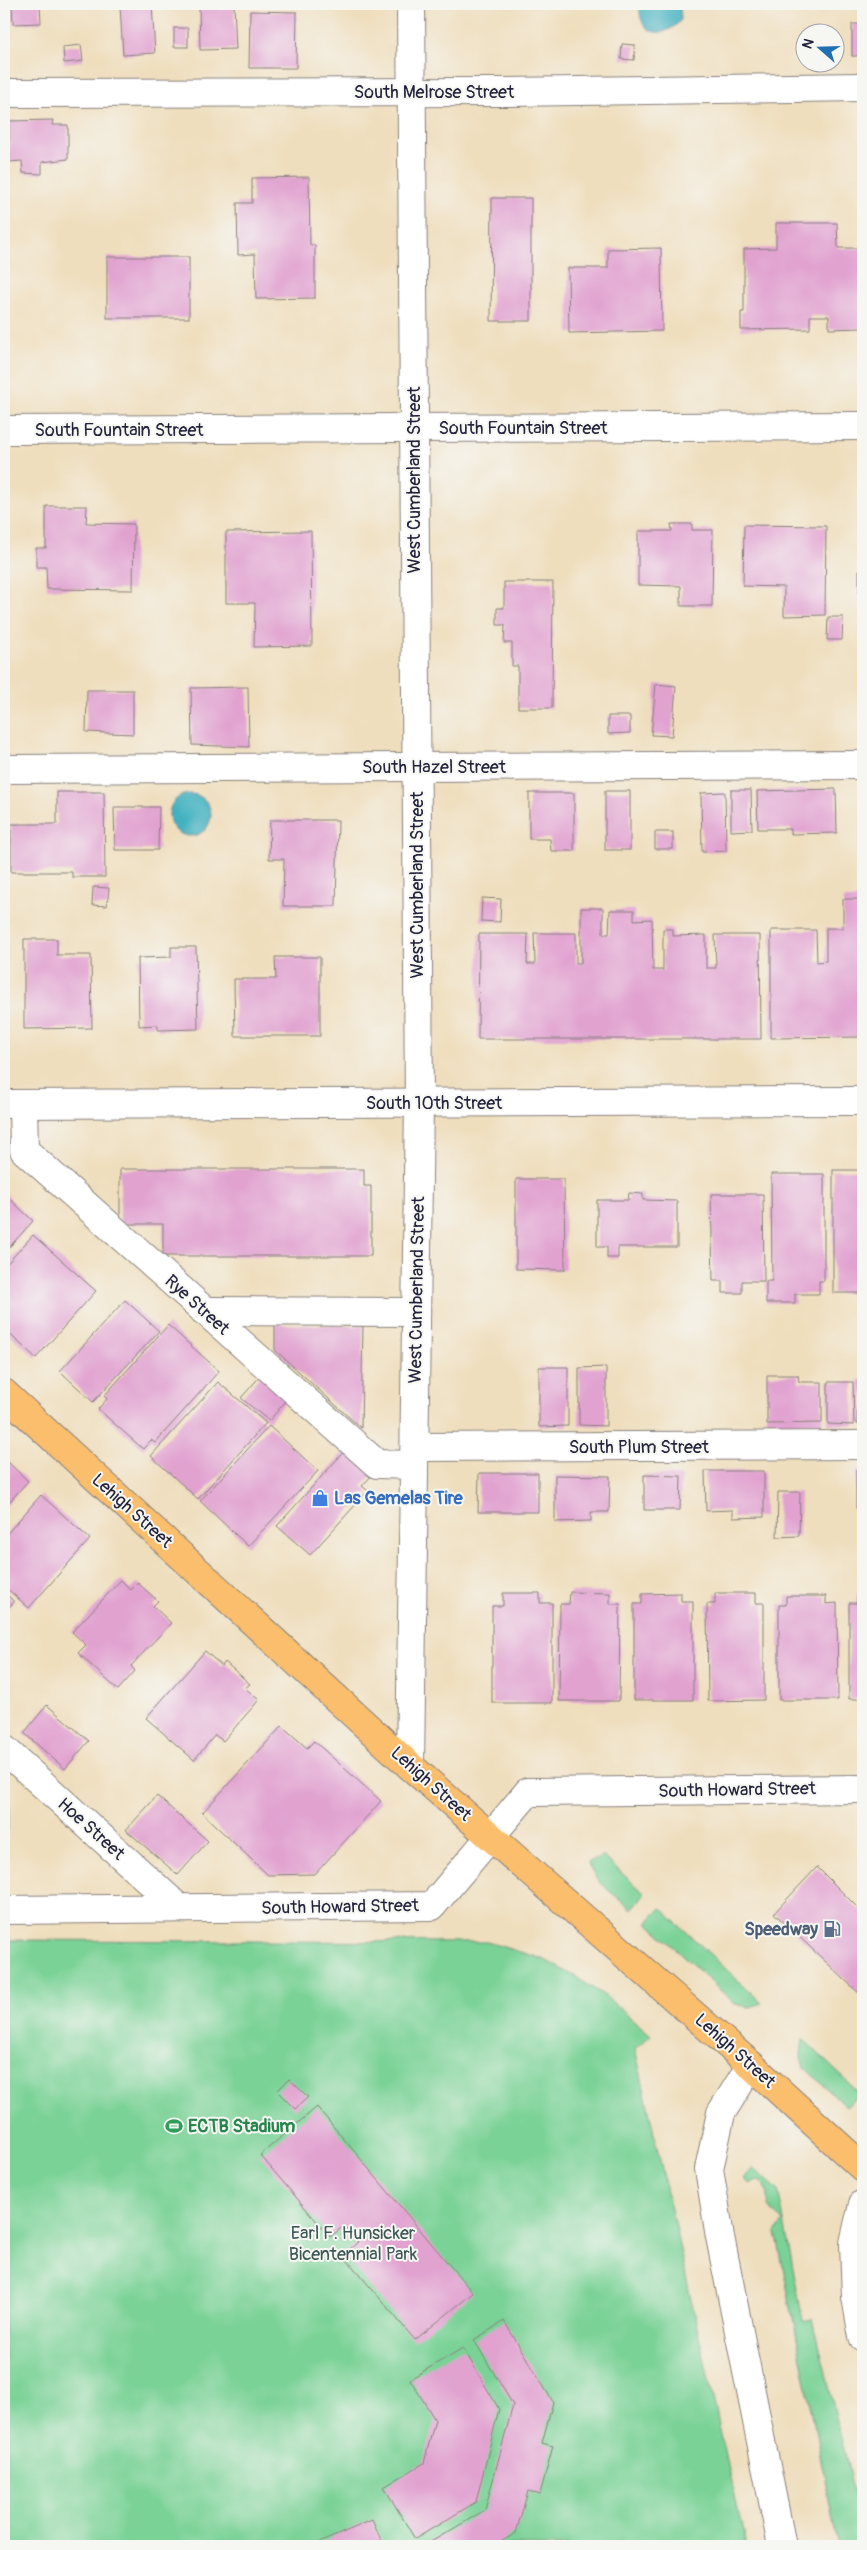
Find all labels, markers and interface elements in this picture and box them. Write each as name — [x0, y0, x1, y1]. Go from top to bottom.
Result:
north arrow — [794, 22, 844, 72]
text: N — [799, 36, 818, 51]
street label: South Melrose Street — [354, 81, 515, 104]
street label: West Cumberland Street — [403, 386, 426, 574]
street label: South Fountain Street — [438, 417, 608, 440]
street label: South Fountain Street — [34, 419, 204, 442]
street label: South Hazel Street — [362, 756, 507, 779]
street label: West Cumberland Street — [406, 791, 429, 979]
street label: South 10th Street — [366, 1092, 503, 1115]
street label: West Cumberland Street — [404, 1196, 430, 1384]
street label: Rye Street — [160, 1270, 235, 1341]
street label: South Plum Street — [569, 1436, 710, 1459]
street label: Lehigh Street — [87, 1469, 178, 1554]
place label: Las Gemelas Tire — [334, 1487, 464, 1510]
shop icon: Las Gemelas Tire — [310, 1488, 330, 1508]
street label: Lehigh Street — [386, 1742, 477, 1827]
street label: South Howard Street — [658, 1777, 817, 1803]
street label: Hoe Street — [53, 1793, 130, 1866]
street label: South Howard Street — [261, 1894, 420, 1920]
place label: Speedway — [744, 1918, 818, 1941]
fuel station icon: Speedway — [822, 1919, 842, 1939]
street label: Lehigh Street — [690, 2009, 781, 2094]
place label: ECTB Stadium — [188, 2115, 295, 2138]
sports icon: ECTB Stadium — [164, 2116, 184, 2136]
park label: Earl F. Hunsicker Bicentennial Park — [289, 2222, 418, 2266]

